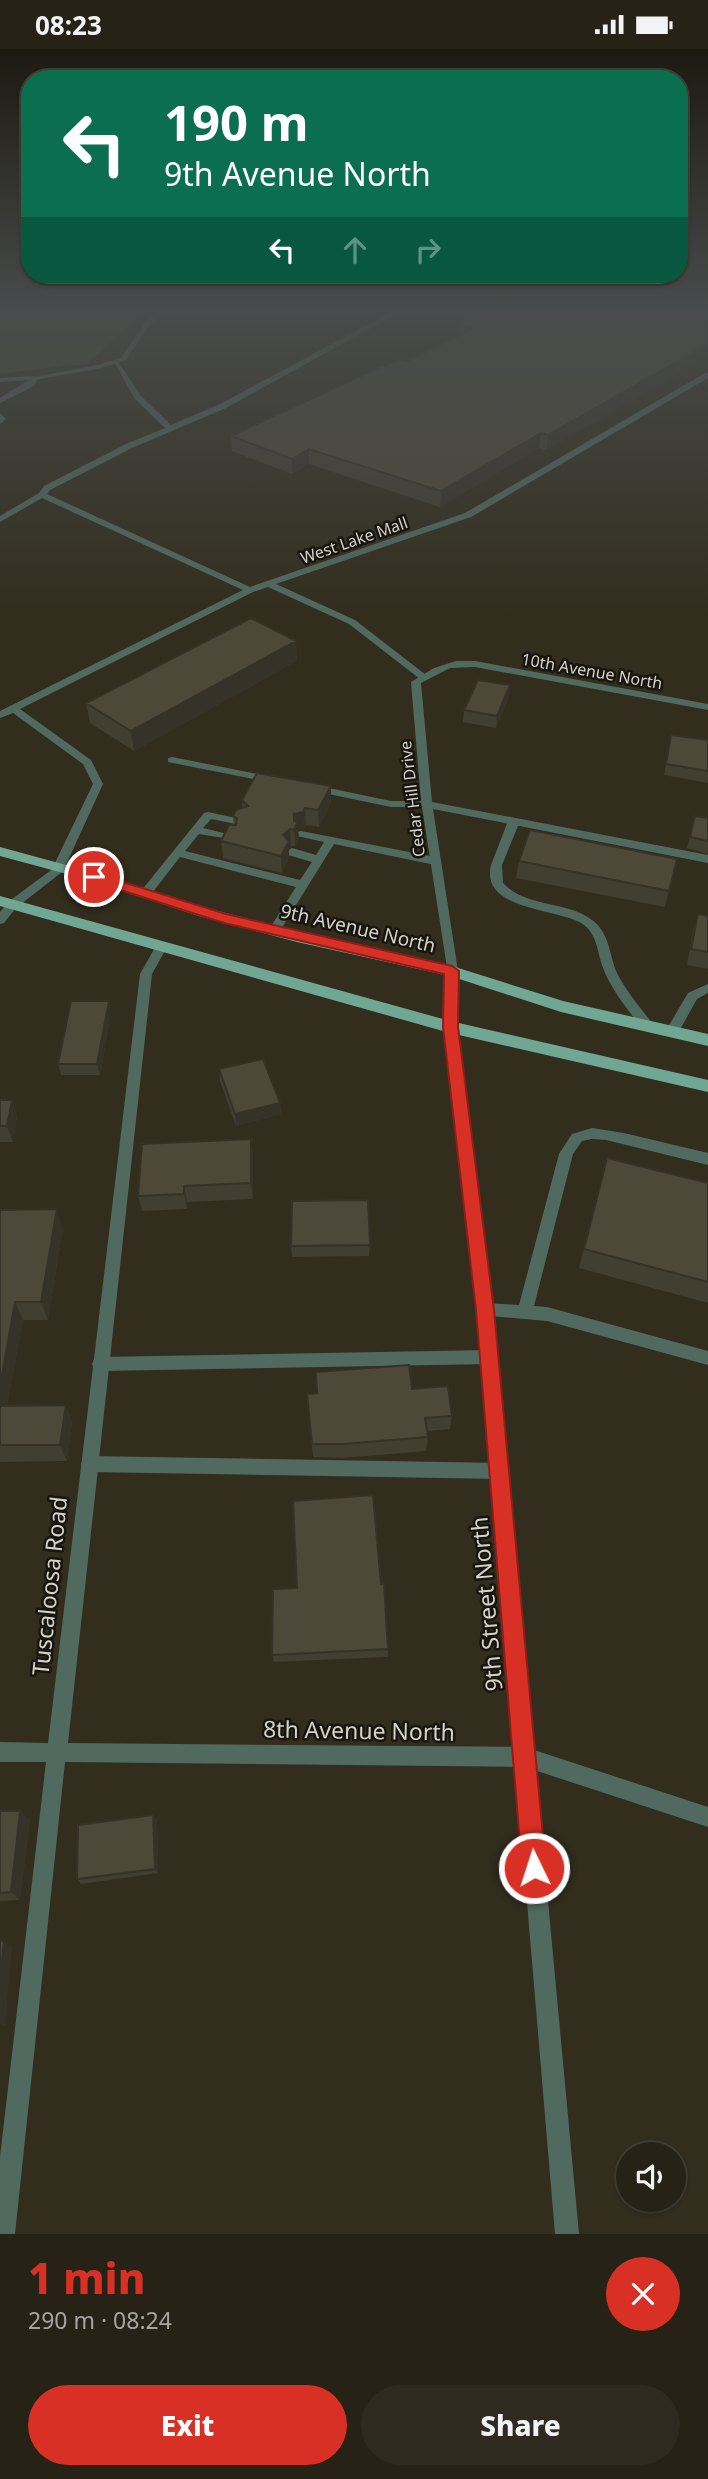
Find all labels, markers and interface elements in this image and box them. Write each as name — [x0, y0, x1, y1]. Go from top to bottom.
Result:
text: 08:23 — [35, 7, 102, 43]
text: 190 m — [164, 89, 309, 155]
icon: left — [49, 98, 140, 189]
text: 9th Avenue North — [164, 152, 431, 195]
icon: left — [263, 231, 301, 269]
icon: ahead — [336, 231, 374, 269]
icon: right — [409, 231, 447, 269]
street label: West Lake Mall — [297, 511, 411, 569]
street label: 10th Avenue North — [520, 648, 664, 694]
street label: Cedar Hill Drive — [394, 740, 430, 858]
pin — [64, 847, 124, 907]
icon: arrive — [75, 858, 113, 896]
street label: 9th Avenue North — [278, 898, 438, 958]
street label: Tuscaloosa Road — [24, 1495, 74, 1677]
street label: 9th Street North — [462, 1515, 510, 1693]
street label: 8th Avenue North — [263, 1712, 455, 1748]
position arrow — [497, 1831, 571, 1905]
map controls — [616, 2142, 686, 2212]
button: sound — [616, 2142, 686, 2212]
text: 1 min — [28, 2249, 145, 2306]
button: close — [606, 2257, 680, 2331]
text: 290 m · 08:24 — [28, 2304, 172, 2336]
button: Exit — [28, 2385, 347, 2465]
button: Share — [361, 2385, 680, 2465]

